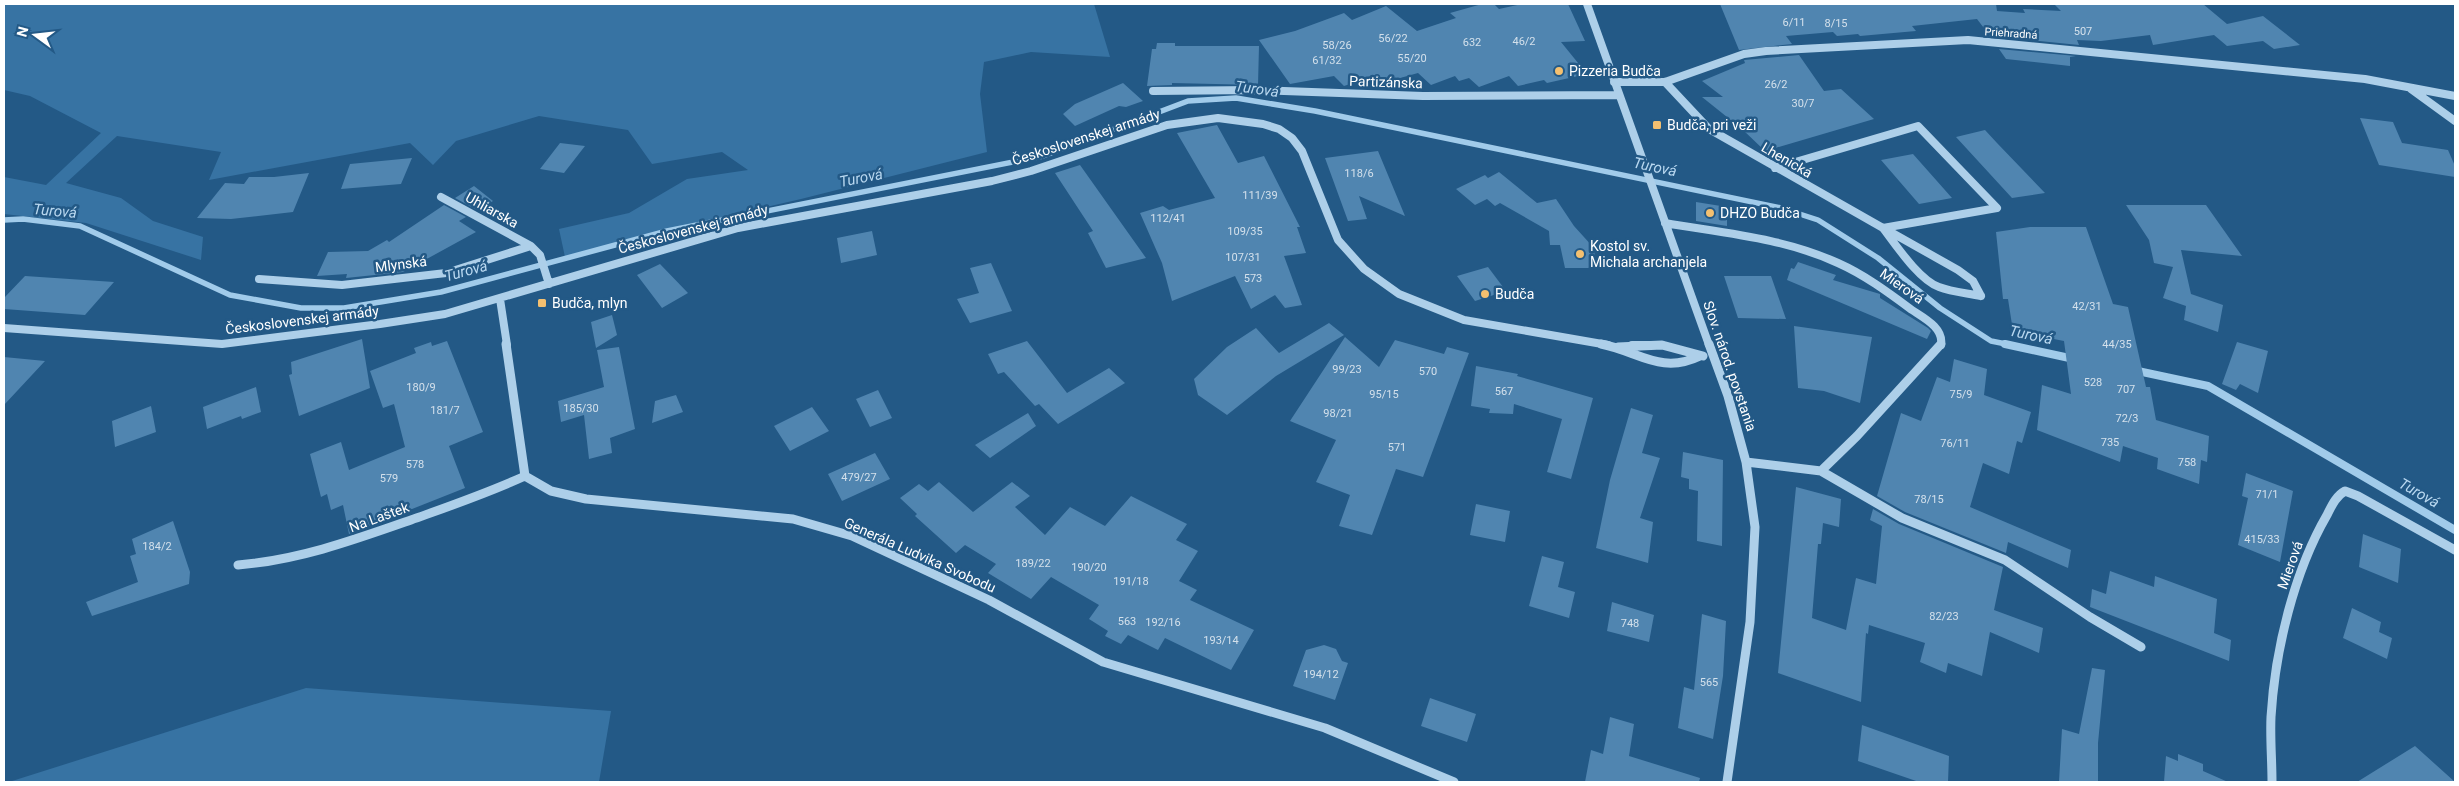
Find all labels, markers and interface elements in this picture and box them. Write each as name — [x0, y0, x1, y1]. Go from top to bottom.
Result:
north arrow — [10, 10, 60, 60]
house number: 6/11 — [1782, 16, 1806, 29]
house number: 8/15 — [1824, 17, 1848, 30]
text: N — [13, 25, 31, 38]
street label: Priehradná — [1984, 25, 2038, 42]
house number: 507 — [2074, 25, 2092, 38]
house number: 56/22 — [1378, 32, 1408, 45]
house number: 46/2 — [1512, 35, 1536, 48]
house number: 632 — [1463, 36, 1481, 49]
house number: 58/26 — [1322, 39, 1352, 52]
house number: 55/20 — [1397, 52, 1427, 65]
house number: 61/32 — [1312, 54, 1342, 67]
place label: Pizzeria Budča — [1569, 63, 1661, 79]
marker: Pizzeria Budča — [1553, 65, 1565, 77]
street label: Partizánska — [1349, 73, 1423, 91]
water label: Turová — [1234, 77, 1280, 101]
house number: 26/2 — [1764, 78, 1788, 91]
house number: 30/7 — [1791, 97, 1815, 110]
street label: Československej armády — [1010, 104, 1162, 168]
place label: Budča, pri veži — [1667, 117, 1756, 133]
marker: Budča, pri veži — [1651, 119, 1663, 131]
street label: Lhenická — [1759, 139, 1815, 181]
water label: Turová — [1632, 154, 1678, 180]
water label: Turová — [838, 165, 884, 191]
house number: 118/6 — [1344, 167, 1374, 180]
street label: Uhliarska — [463, 189, 521, 231]
house number: 111/39 — [1242, 189, 1278, 202]
water label: Turová — [32, 200, 78, 222]
street label: Československej armády — [616, 200, 770, 257]
place label: DHZO Budča — [1720, 205, 1800, 221]
marker: DHZO Budča — [1704, 207, 1716, 219]
house number: 112/41 — [1150, 212, 1186, 225]
house number: 109/35 — [1227, 225, 1263, 238]
place label: Kostol sv. Michala archanjela — [1590, 238, 1707, 270]
marker: Kostol sv. Michala archanjela — [1574, 248, 1586, 260]
house number: 107/31 — [1225, 251, 1261, 264]
street label: Mlynská — [374, 253, 428, 275]
water label: Turová — [443, 257, 490, 285]
street label: Mierová — [1877, 265, 1927, 307]
house number: 573 — [1244, 272, 1262, 285]
place label: Budča — [1495, 286, 1534, 302]
marker: Budča — [1479, 288, 1491, 300]
place label: Budča, mlyn — [552, 295, 628, 311]
marker: Budča, mlyn — [536, 297, 548, 309]
street label: Slov. národ. povstania — [1700, 299, 1760, 433]
house number: 42/31 — [2072, 300, 2102, 313]
street label: Československej armády — [224, 302, 380, 337]
water label: Turová — [2008, 322, 2054, 348]
house number: 44/35 — [2102, 338, 2132, 351]
house number: 99/23 — [1332, 363, 1362, 376]
house number: 570 — [1419, 365, 1437, 378]
house number: 528 — [2084, 376, 2102, 389]
house number: 180/9 — [406, 381, 436, 394]
house number: 707 — [2117, 383, 2135, 396]
house number: 567 — [1495, 385, 1513, 398]
house number: 95/15 — [1369, 388, 1399, 401]
house number: 75/9 — [1949, 388, 1973, 401]
house number: 185/30 — [563, 402, 599, 415]
house number: 181/7 — [430, 404, 460, 417]
house number: 98/21 — [1323, 407, 1353, 420]
house number: 72/3 — [2115, 412, 2139, 425]
house number: 735 — [2101, 436, 2119, 449]
house number: 76/11 — [1940, 437, 1970, 450]
house number: 571 — [1388, 441, 1406, 454]
house number: 758 — [2178, 456, 2196, 469]
house number: 578 — [406, 458, 424, 471]
house number: 479/27 — [841, 471, 877, 484]
house number: 579 — [380, 472, 398, 485]
water label: Turová — [2396, 474, 2443, 512]
house number: 71/1 — [2255, 488, 2279, 501]
house number: 78/15 — [1914, 493, 1944, 506]
street label: Na Laštek — [347, 498, 412, 535]
street label: Generála Ludvika Svobodu — [842, 514, 998, 596]
house number: 415/33 — [2244, 533, 2280, 546]
street label: Mierová — [2274, 539, 2306, 591]
house number: 184/2 — [142, 540, 172, 553]
house number: 189/22 — [1015, 557, 1051, 570]
house number: 190/20 — [1071, 561, 1107, 574]
house number: 191/18 — [1113, 575, 1149, 588]
house number: 82/23 — [1929, 610, 1959, 623]
house number: 563 — [1118, 615, 1136, 628]
house number: 192/16 — [1145, 616, 1181, 629]
house number: 748 — [1621, 617, 1639, 630]
house number: 193/14 — [1203, 634, 1239, 647]
house number: 194/12 — [1303, 668, 1339, 681]
house number: 565 — [1700, 676, 1718, 689]

